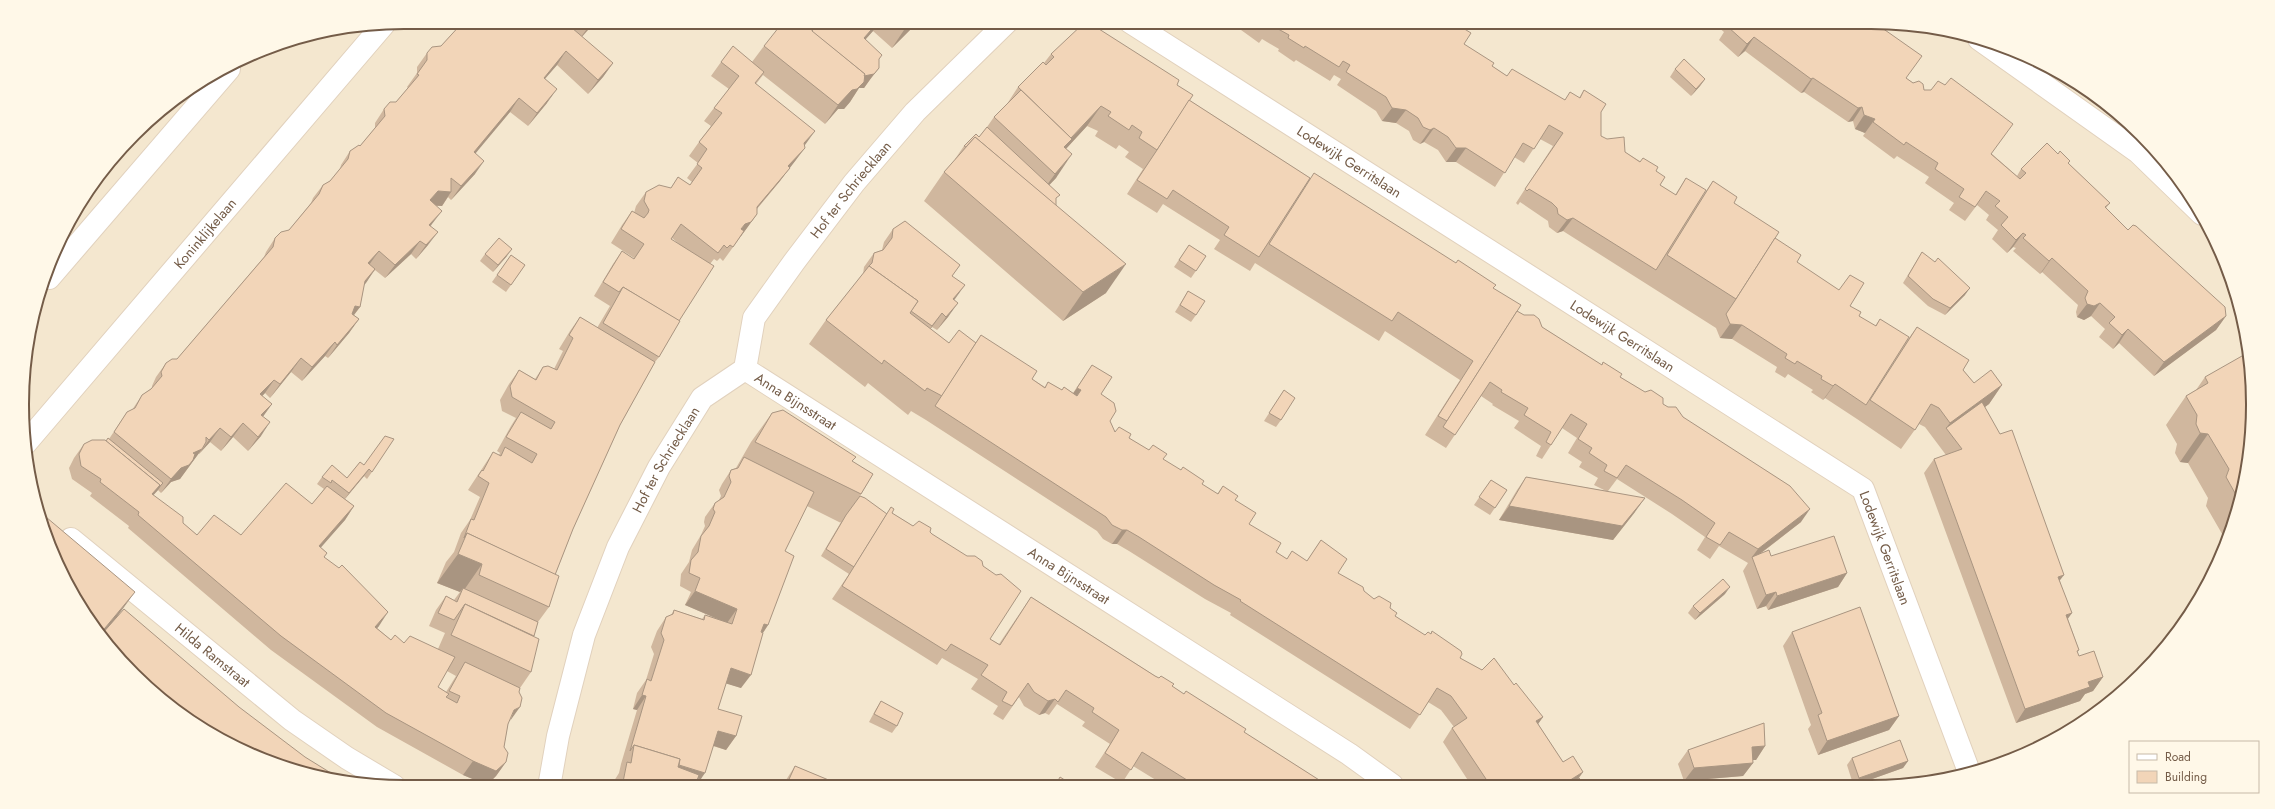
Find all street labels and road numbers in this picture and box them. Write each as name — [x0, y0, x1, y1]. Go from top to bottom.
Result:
street label: Lodewijk Gerritslaan — [1293, 121, 1405, 202]
street label: Hof ter Schriecklaan — [805, 137, 896, 243]
street label: Koninklijkelaan — [169, 194, 241, 273]
street label: Lodewijk Gerritslaan — [1566, 295, 1679, 377]
street label: Anna Bijnsstraat — [751, 368, 841, 435]
street label: Hof ter Schriecklaan — [627, 403, 704, 516]
street label: Lodewijk Gerritslaan — [1855, 488, 1916, 608]
street label: Anna Bijnsstraat — [1024, 542, 1114, 609]
street label: Hilda Ramstraat — [171, 618, 255, 692]

